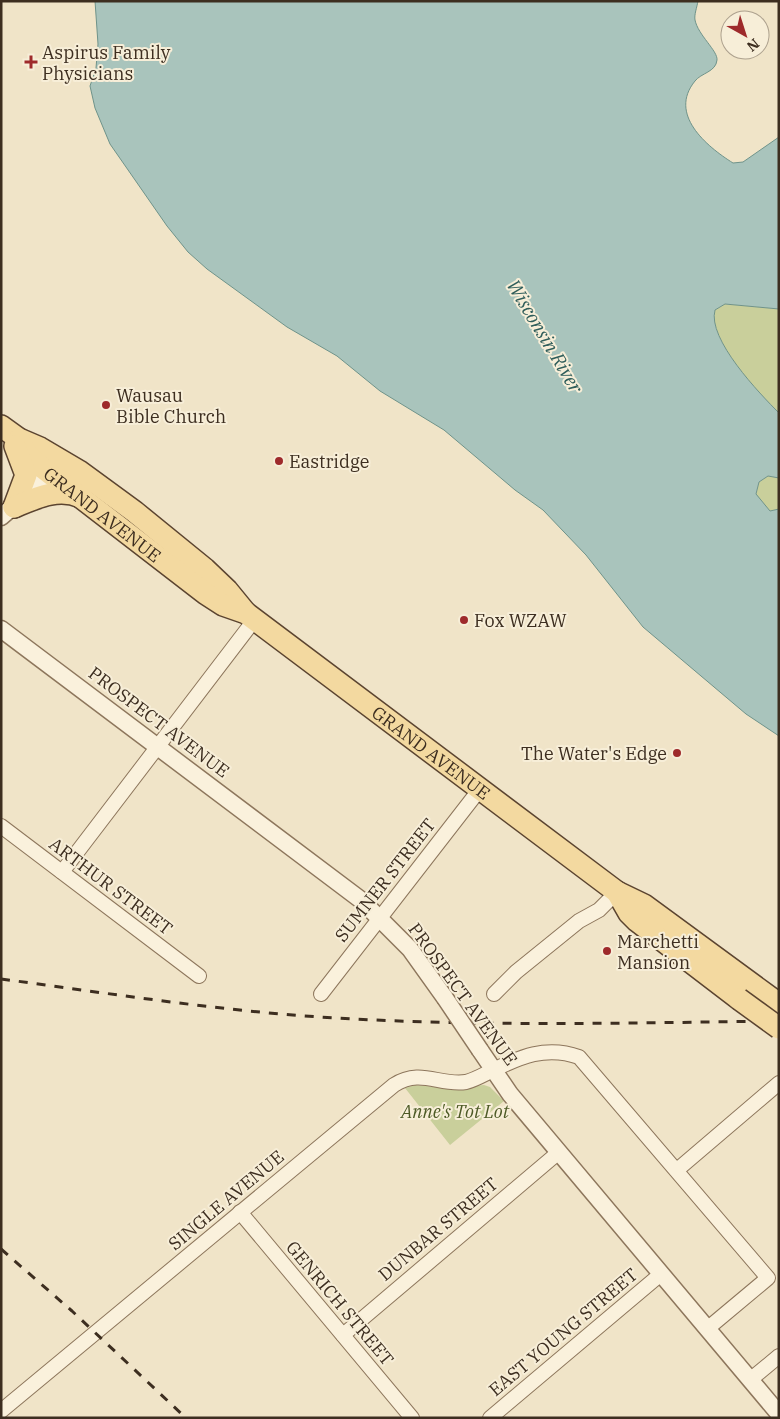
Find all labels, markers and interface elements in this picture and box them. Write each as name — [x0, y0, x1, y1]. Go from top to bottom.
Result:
north arrow — [720, 10, 770, 60]
text: N — [743, 35, 763, 56]
place label: Aspirus Family Physicians — [42, 41, 171, 85]
marker: Aspirus Family Physicians — [24, 55, 38, 69]
water label: Wisconsin River — [502, 275, 589, 398]
place label: Wausau Bible Church — [116, 384, 226, 428]
marker: Wausau Bible Church — [100, 399, 112, 411]
place label: Eastridge — [289, 450, 369, 473]
marker: Eastridge — [273, 455, 285, 467]
street label: GRAND AVENUE — [39, 462, 166, 567]
place label: Fox WZAW — [474, 609, 567, 632]
marker: Fox WZAW — [458, 614, 470, 626]
street label: PROSPECT AVENUE — [84, 661, 234, 783]
street label: GRAND AVENUE — [368, 700, 495, 804]
place label: The Water's Edge — [521, 742, 667, 765]
marker: The Water's Edge — [671, 747, 683, 759]
street label: SUMNER STREET — [330, 813, 440, 946]
street label: ARTHUR STREET — [45, 832, 177, 940]
street label: PROSPECT AVENUE — [404, 918, 522, 1070]
place label: Marchetti Mansion — [617, 930, 699, 974]
marker: Marchetti Mansion — [601, 945, 613, 957]
park label: Anne's Tot Lot — [400, 1100, 510, 1123]
street label: SINGLE AVENUE — [163, 1145, 289, 1255]
street label: DUNBAR STREET — [373, 1172, 503, 1286]
street label: GENRICH STREET — [281, 1236, 399, 1370]
street label: EAST YOUNG STREET — [484, 1263, 642, 1401]

